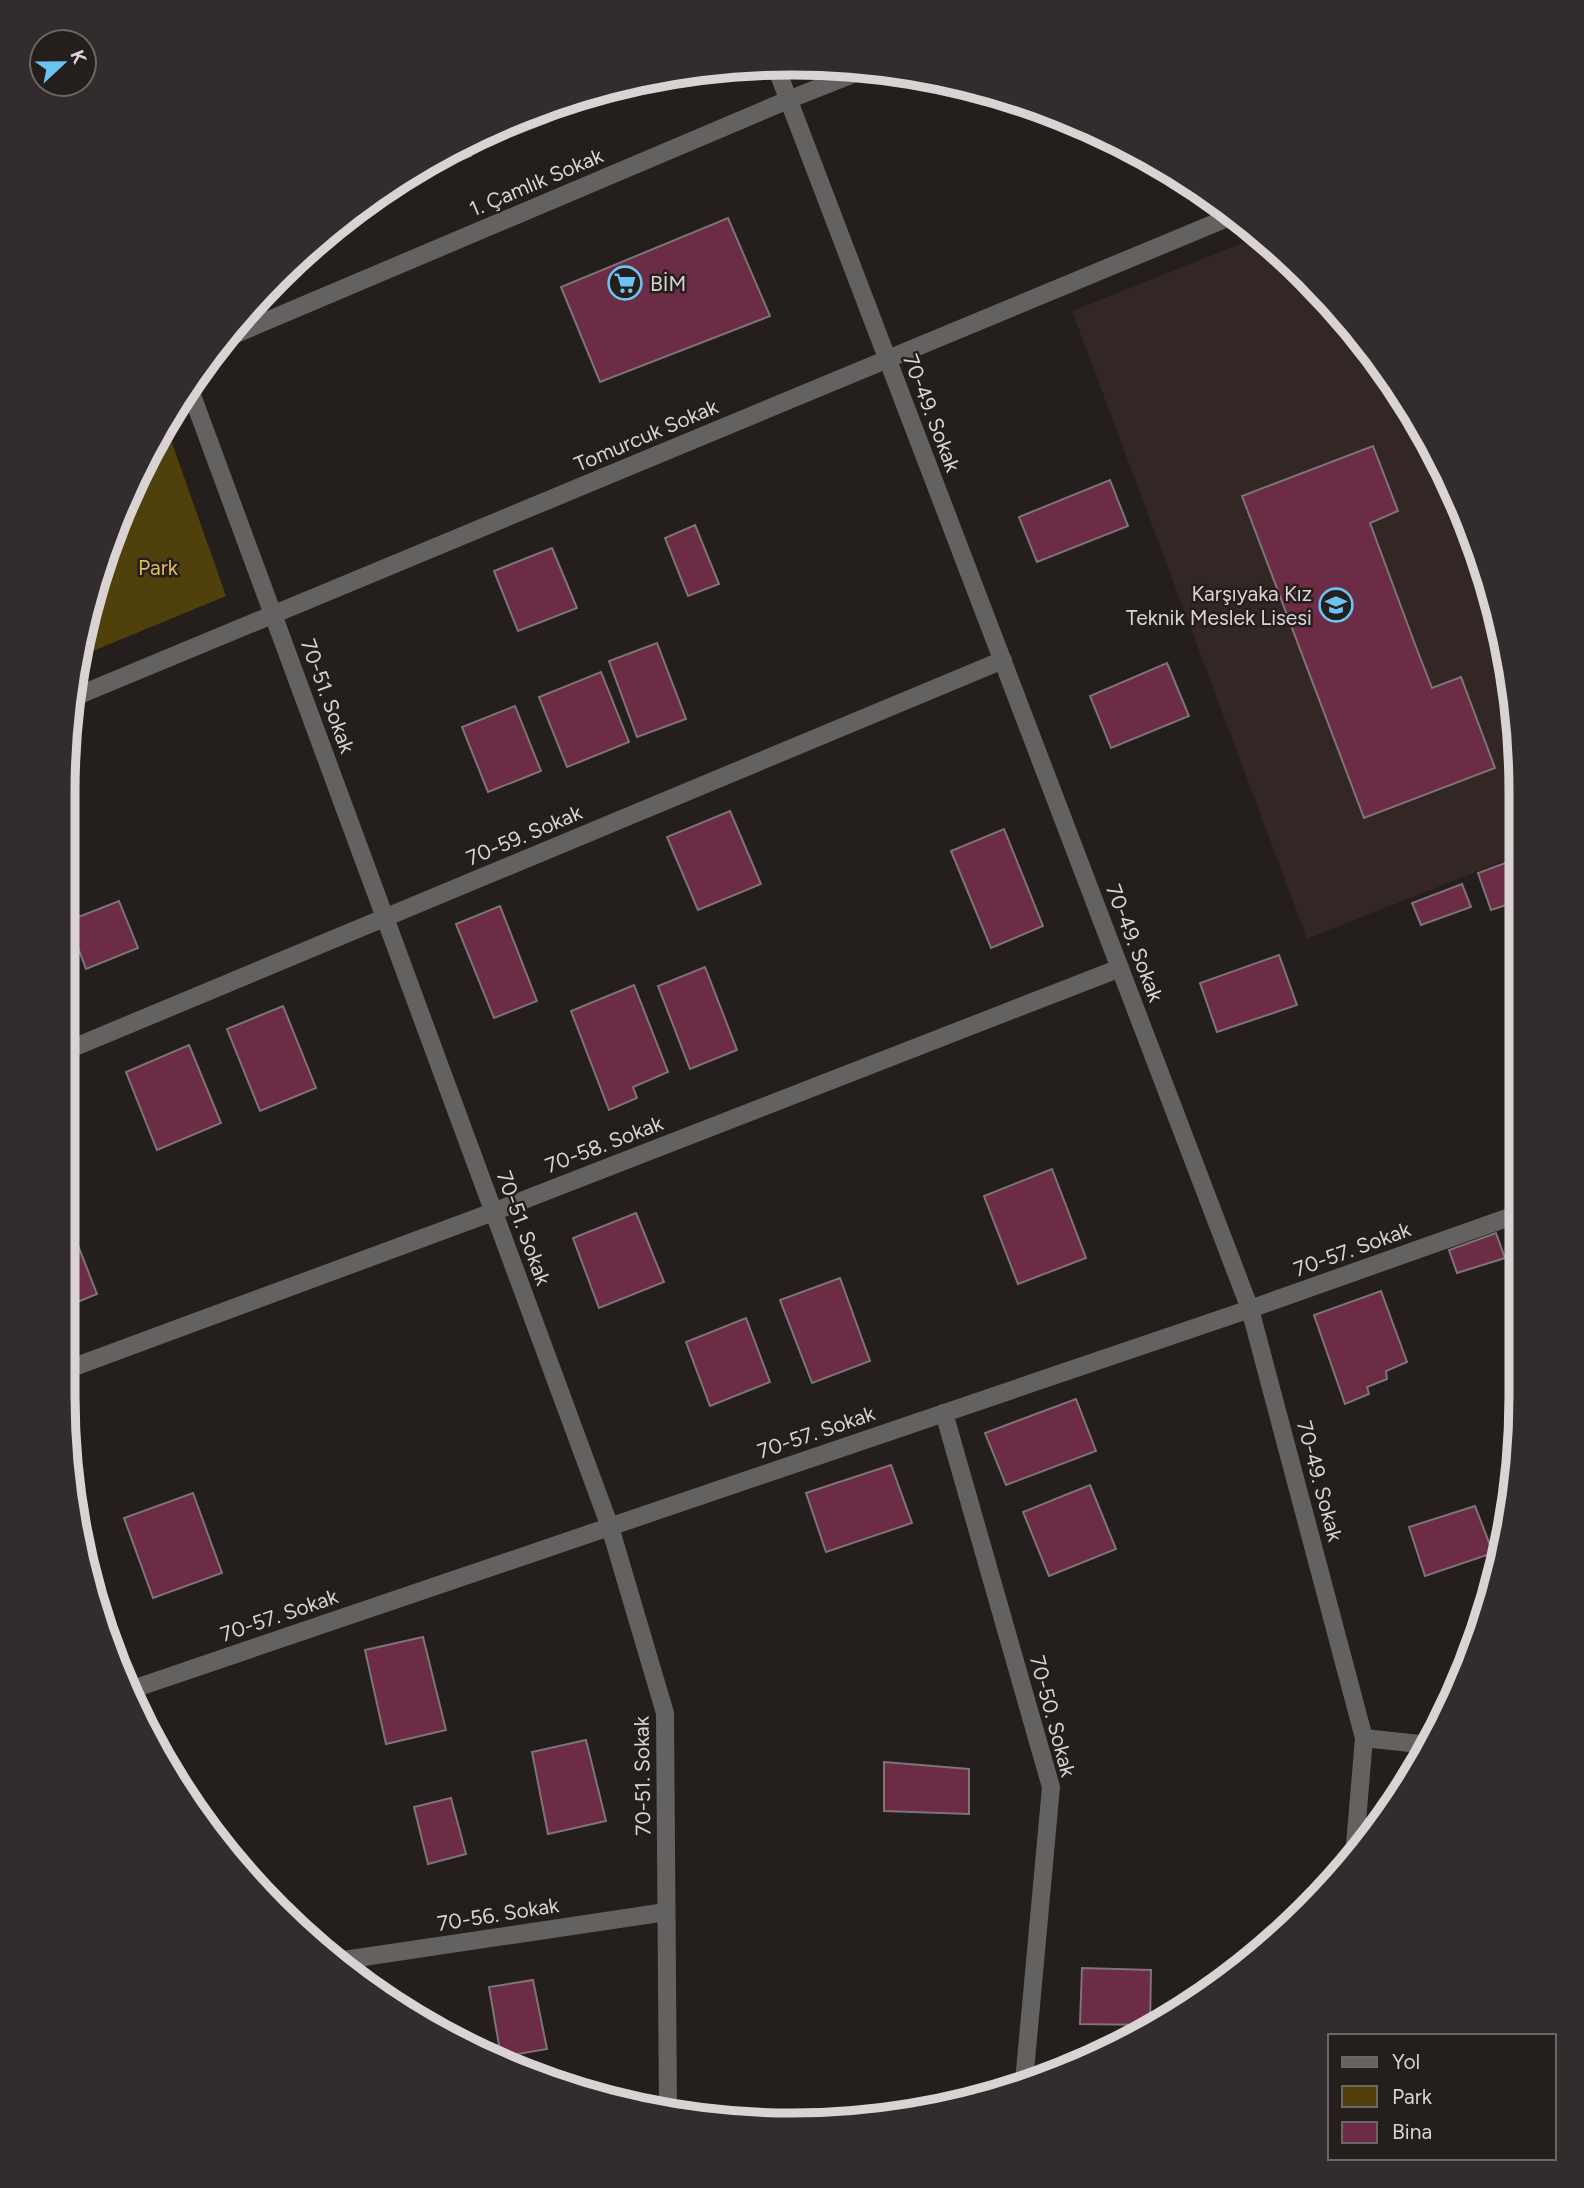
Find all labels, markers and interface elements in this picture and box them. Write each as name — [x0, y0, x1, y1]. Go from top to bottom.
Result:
north arrow — [28, 28, 98, 98]
text: K — [65, 47, 91, 67]
street label: 1. Çamlık Sokak — [465, 142, 607, 221]
supermarket icon: BİM — [606, 264, 644, 302]
place label: BİM — [650, 271, 686, 296]
street label: 70-49. Sokak — [898, 351, 966, 476]
street label: Tomurcuk Sokak — [570, 393, 722, 477]
park label: Park — [138, 555, 179, 580]
place label: Karşıyaka Kız Teknik Meslek Lisesi — [1126, 581, 1312, 630]
school or university icon: Karşıyaka Kız Teknik Meslek Lisesi — [1317, 586, 1355, 624]
street label: 70-51. Sokak — [296, 635, 360, 757]
street label: 70-59. Sokak — [463, 799, 586, 871]
street label: 70-49. Sokak — [1101, 881, 1169, 1006]
street label: 70-58. Sokak — [542, 1110, 667, 1178]
street label: 70-51. Sokak — [492, 1167, 556, 1289]
street label: 70-57. Sokak — [1290, 1216, 1415, 1282]
street label: 70-57. Sokak — [754, 1400, 879, 1464]
street label: 70-49. Sokak — [1292, 1418, 1348, 1545]
street label: 70-57. Sokak — [217, 1583, 342, 1647]
street label: 70-50. Sokak — [1025, 1653, 1081, 1780]
street label: 70-51. Sokak — [628, 1715, 656, 1836]
street label: 70-56. Sokak — [435, 1892, 561, 1936]
legend — [1328, 2034, 1556, 2160]
text: Yol — [1392, 2049, 1420, 2074]
text: Park — [1392, 2084, 1433, 2109]
text: Bina — [1392, 2119, 1432, 2144]

